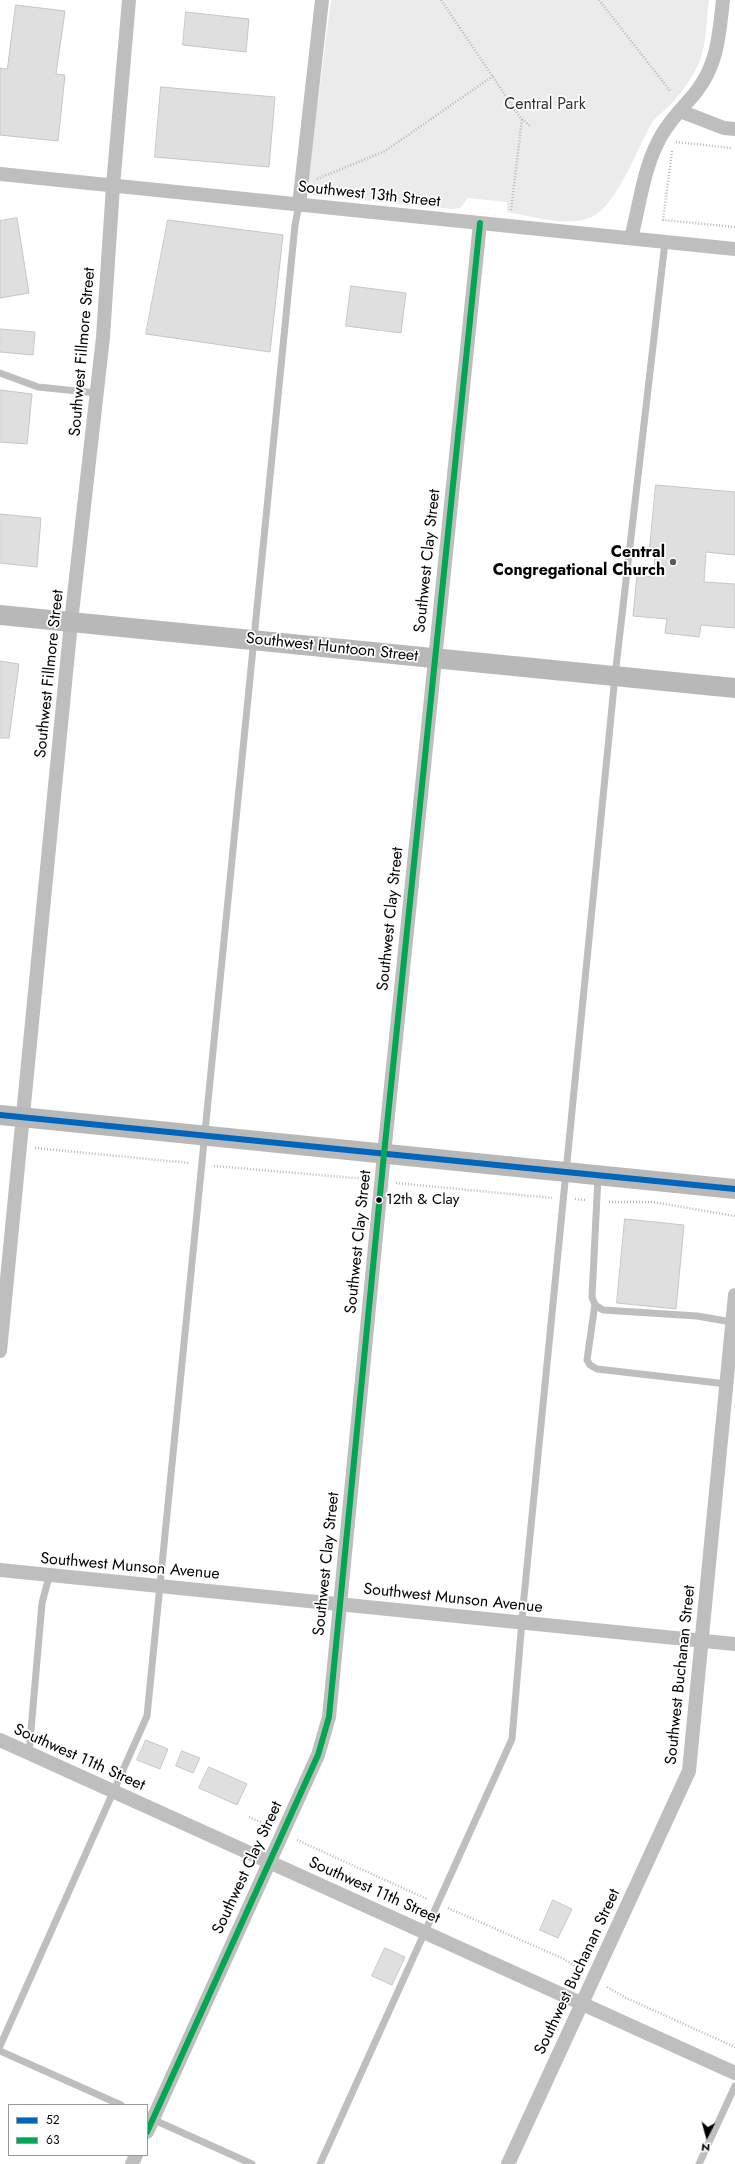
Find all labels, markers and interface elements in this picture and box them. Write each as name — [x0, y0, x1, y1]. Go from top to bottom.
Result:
park label: Central Park — [504, 95, 586, 115]
street label: Southwest 13th Street — [297, 178, 441, 212]
street label: Southwest Fillmore Street — [66, 267, 100, 437]
street label: Southwest Clay Street — [411, 488, 445, 634]
place label: Central Congregational Church — [493, 543, 665, 581]
marker: Central Congregational Church — [668, 557, 678, 567]
street label: Southwest Fillmore Street — [32, 589, 68, 759]
street label: Southwest Huntoon Street — [245, 629, 419, 667]
street label: Southwest Clay Street — [374, 846, 408, 992]
street label: Southwest Clay Street — [342, 1169, 376, 1315]
place label: 12th & Clay — [386, 1191, 459, 1209]
marker: 12th & Clay — [374, 1195, 384, 1205]
street label: Southwest Clay Street — [310, 1491, 344, 1637]
street label: Southwest Munson Avenue — [39, 1550, 221, 1584]
street label: Southwest Munson Avenue — [362, 1580, 544, 1618]
street label: Southwest Buchanan Street — [662, 1584, 700, 1766]
street label: Southwest 11th Street — [10, 1720, 148, 1796]
street label: Southwest Clay Street — [209, 1799, 287, 1937]
street label: Southwest 11th Street — [305, 1853, 443, 1929]
street label: Southwest Buchanan Street — [531, 1886, 625, 2058]
legend — [8, 2104, 148, 2156]
text: 52 — [46, 2111, 60, 2129]
north arrow — [687, 2116, 727, 2156]
text: 63 — [46, 2131, 59, 2149]
text: N — [701, 2140, 711, 2156]

